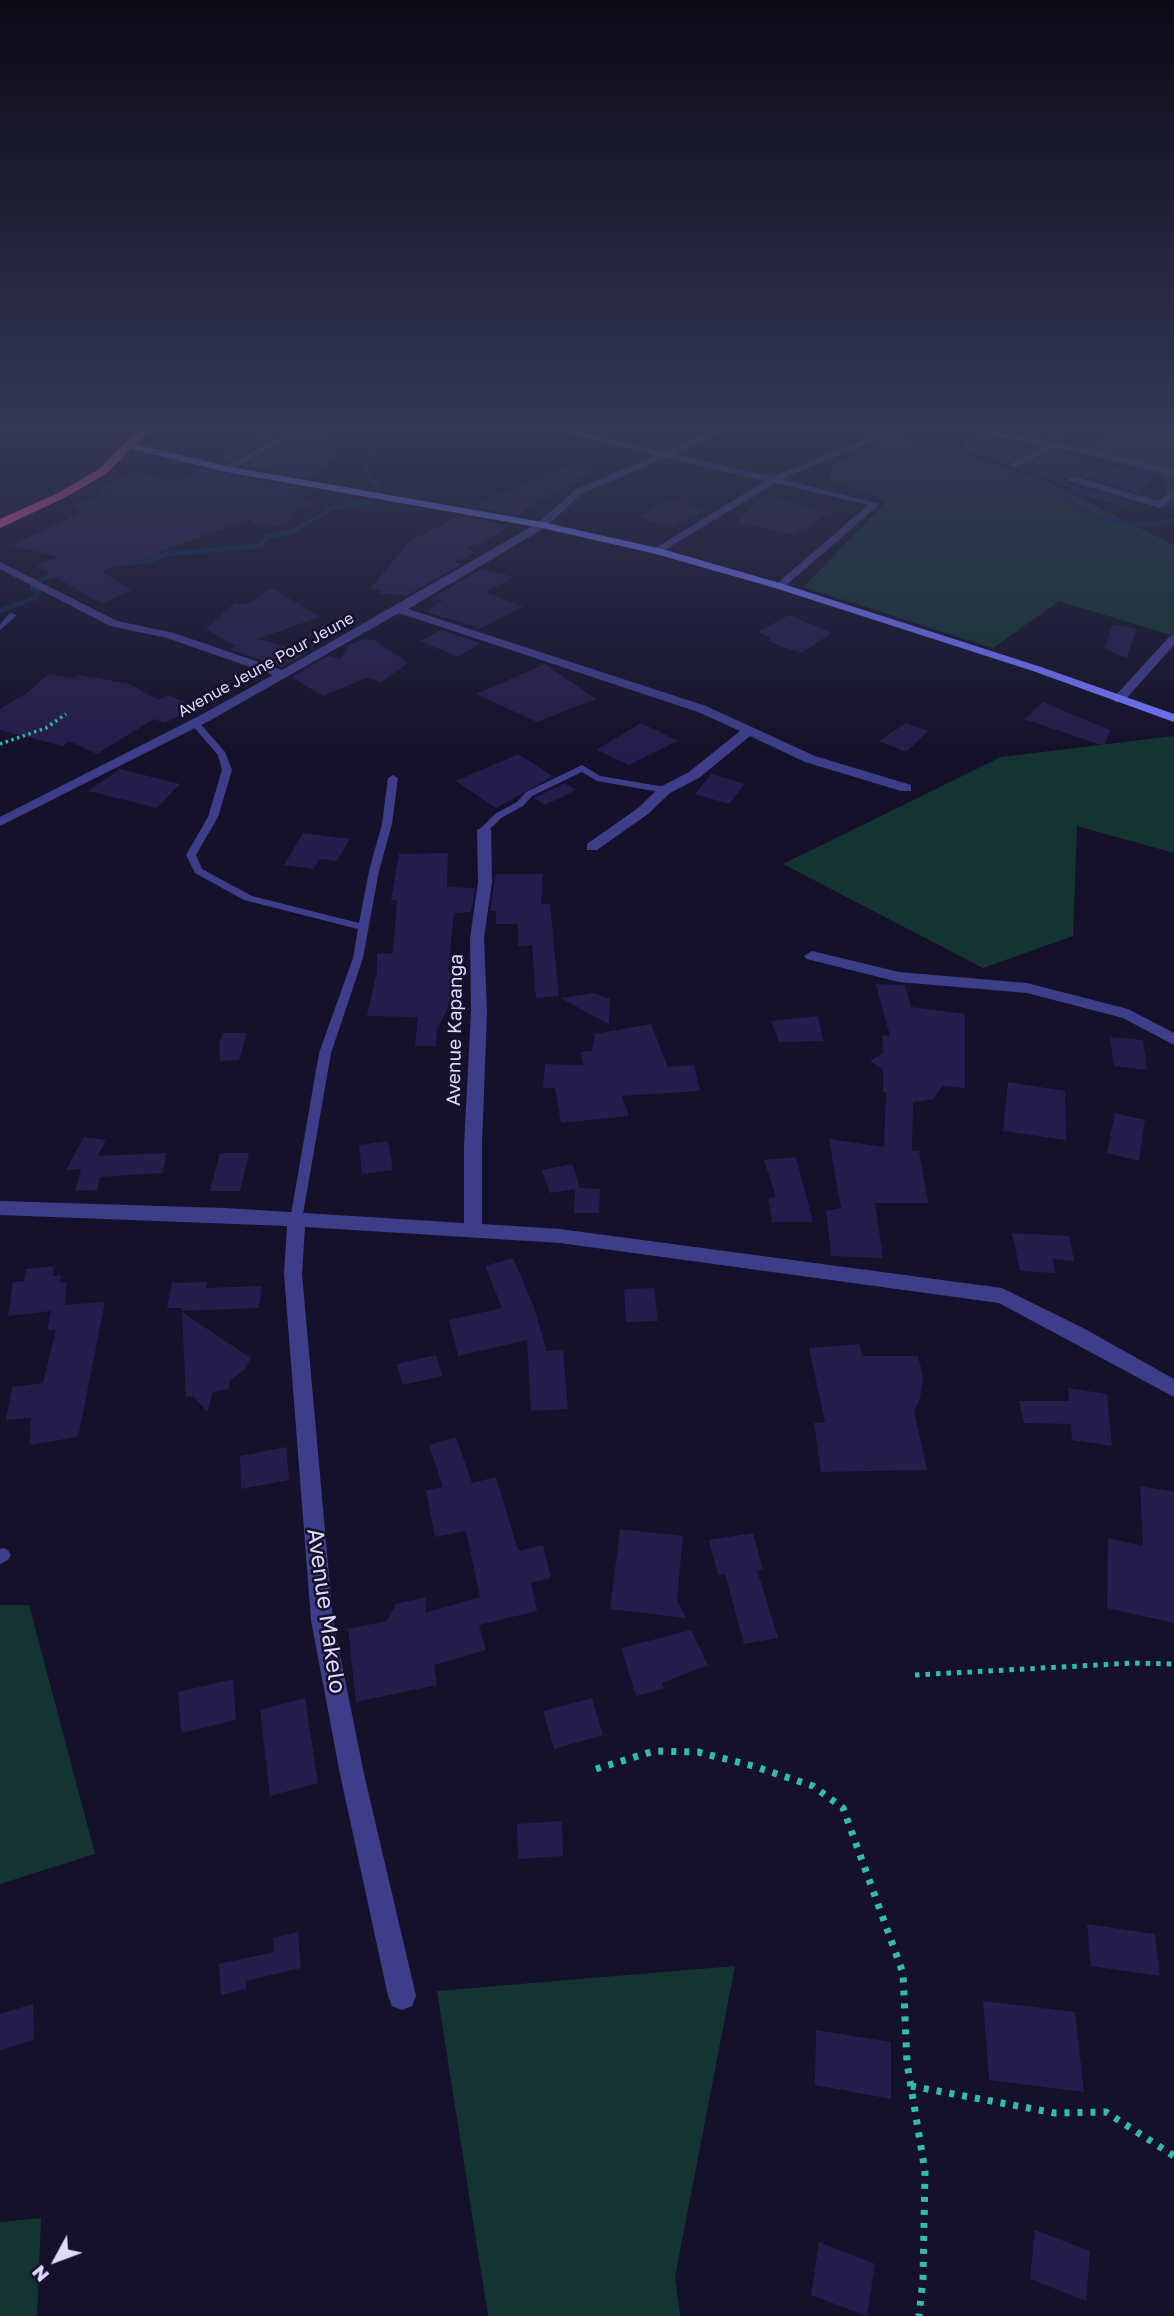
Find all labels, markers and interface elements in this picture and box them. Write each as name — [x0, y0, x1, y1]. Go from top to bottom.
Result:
street label: Avenue Jeune Pour Jeune — [175, 609, 357, 721]
street label: Avenue Kapanga — [442, 954, 468, 1106]
street label: Avenue Makelo — [301, 1527, 351, 1695]
north arrow — [21, 2225, 91, 2295]
text: N — [26, 2261, 53, 2287]

